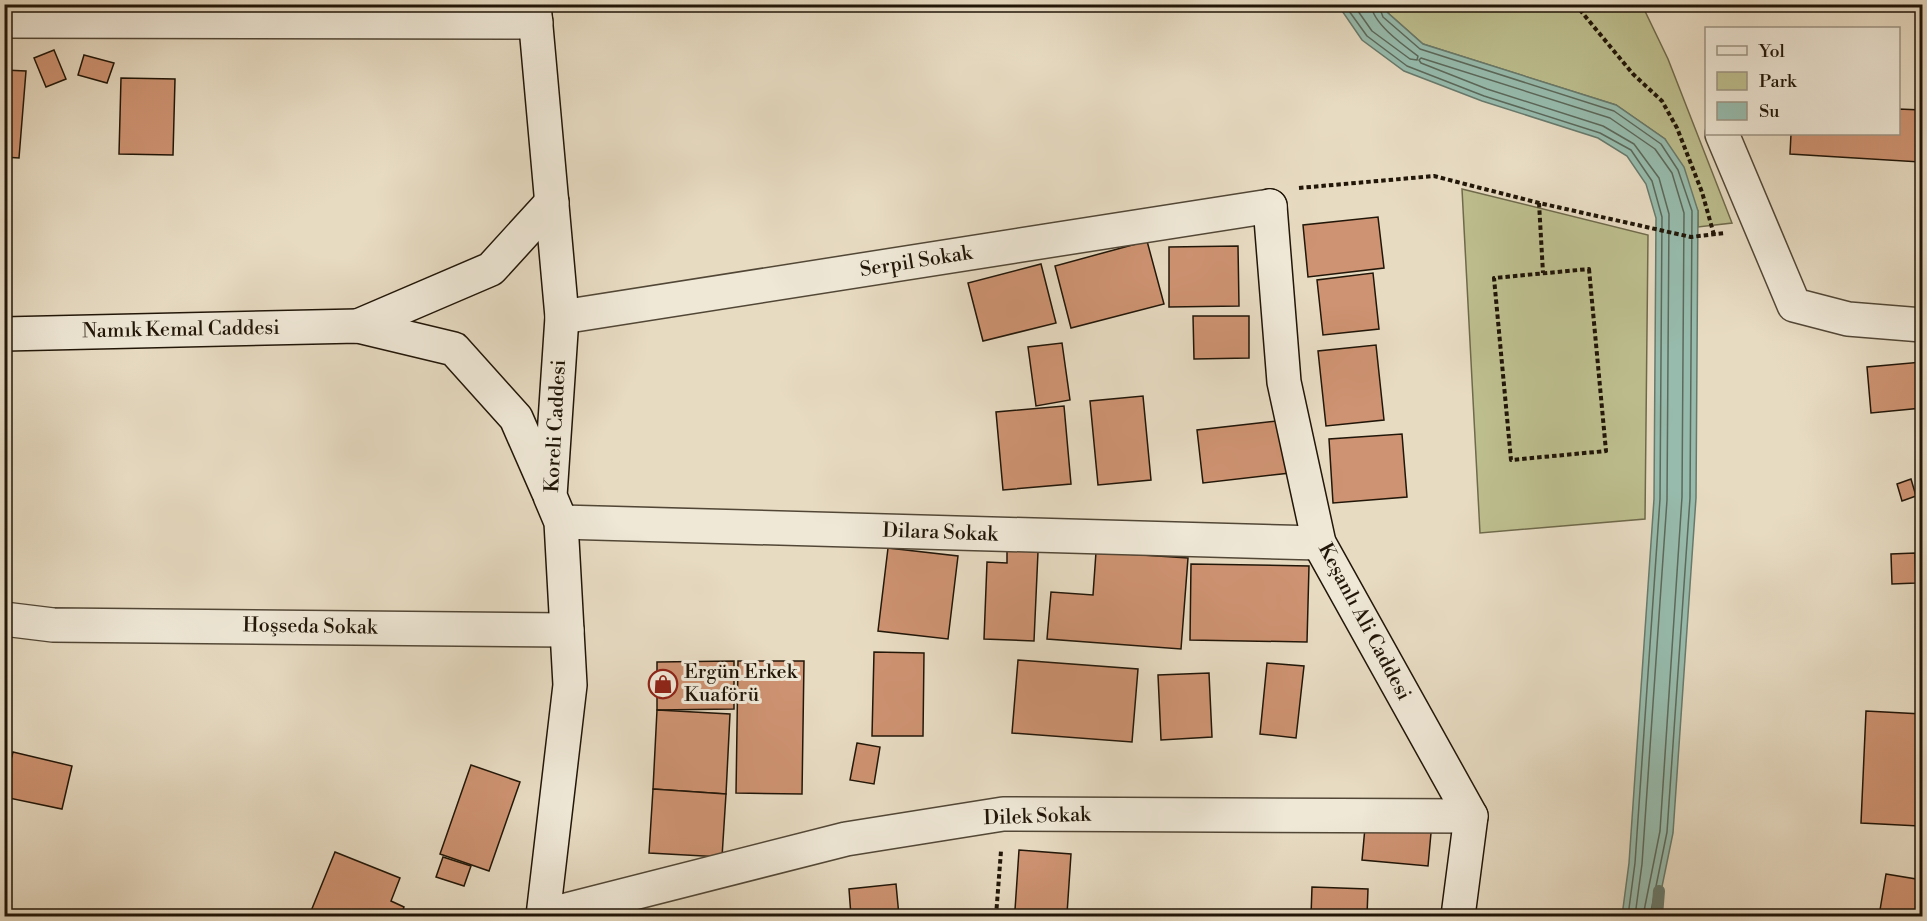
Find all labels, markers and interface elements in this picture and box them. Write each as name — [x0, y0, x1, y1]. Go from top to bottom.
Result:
legend — [1705, 27, 1900, 135]
text: Yol — [1758, 40, 1786, 63]
text: Park — [1759, 70, 1798, 93]
text: Su — [1759, 100, 1780, 123]
street label: Serpil Sokak — [858, 241, 975, 283]
street label: Namık Kemal Caddesi — [82, 316, 280, 344]
street label: Koreli Caddesi — [540, 359, 572, 493]
street label: Dilara Sokak — [882, 518, 1000, 548]
street label: Keşanlı Ali Caddesi — [1312, 539, 1416, 705]
street label: Hoşseda Sokak — [242, 613, 379, 641]
place label: Ergün Erkek Kuaförü — [684, 660, 799, 708]
shop icon: Ergün Erkek Kuaförü — [647, 668, 679, 700]
street label: Dilek Sokak — [983, 803, 1092, 831]

